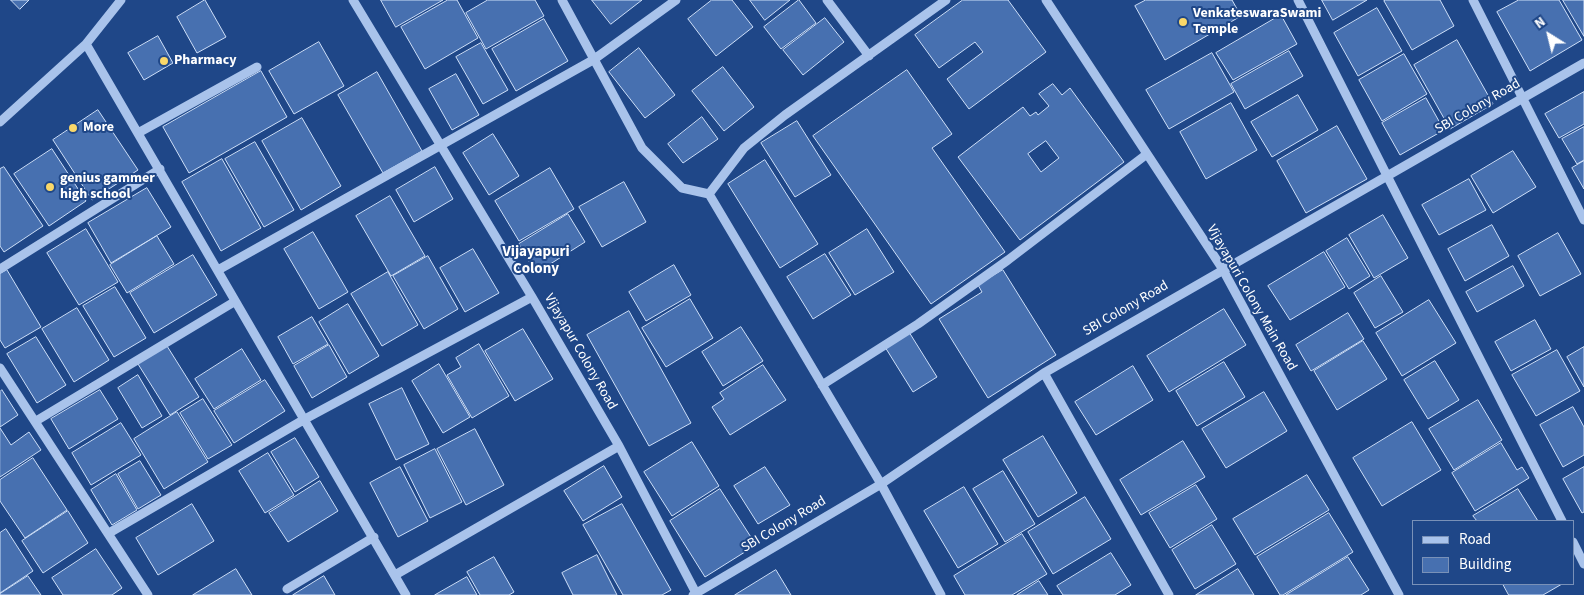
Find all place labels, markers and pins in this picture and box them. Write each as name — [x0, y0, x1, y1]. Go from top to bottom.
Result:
place label: VenkateswaraSwami Temple — [1193, 6, 1321, 38]
marker: VenkateswaraSwami Temple — [1177, 16, 1189, 28]
place label: Pharmacy — [174, 53, 237, 69]
marker: Pharmacy — [158, 55, 170, 67]
place label: More — [83, 120, 114, 136]
marker: More — [67, 122, 79, 134]
place label: genius gammer high school — [60, 171, 155, 203]
marker: genius gammer high school — [44, 181, 56, 193]

